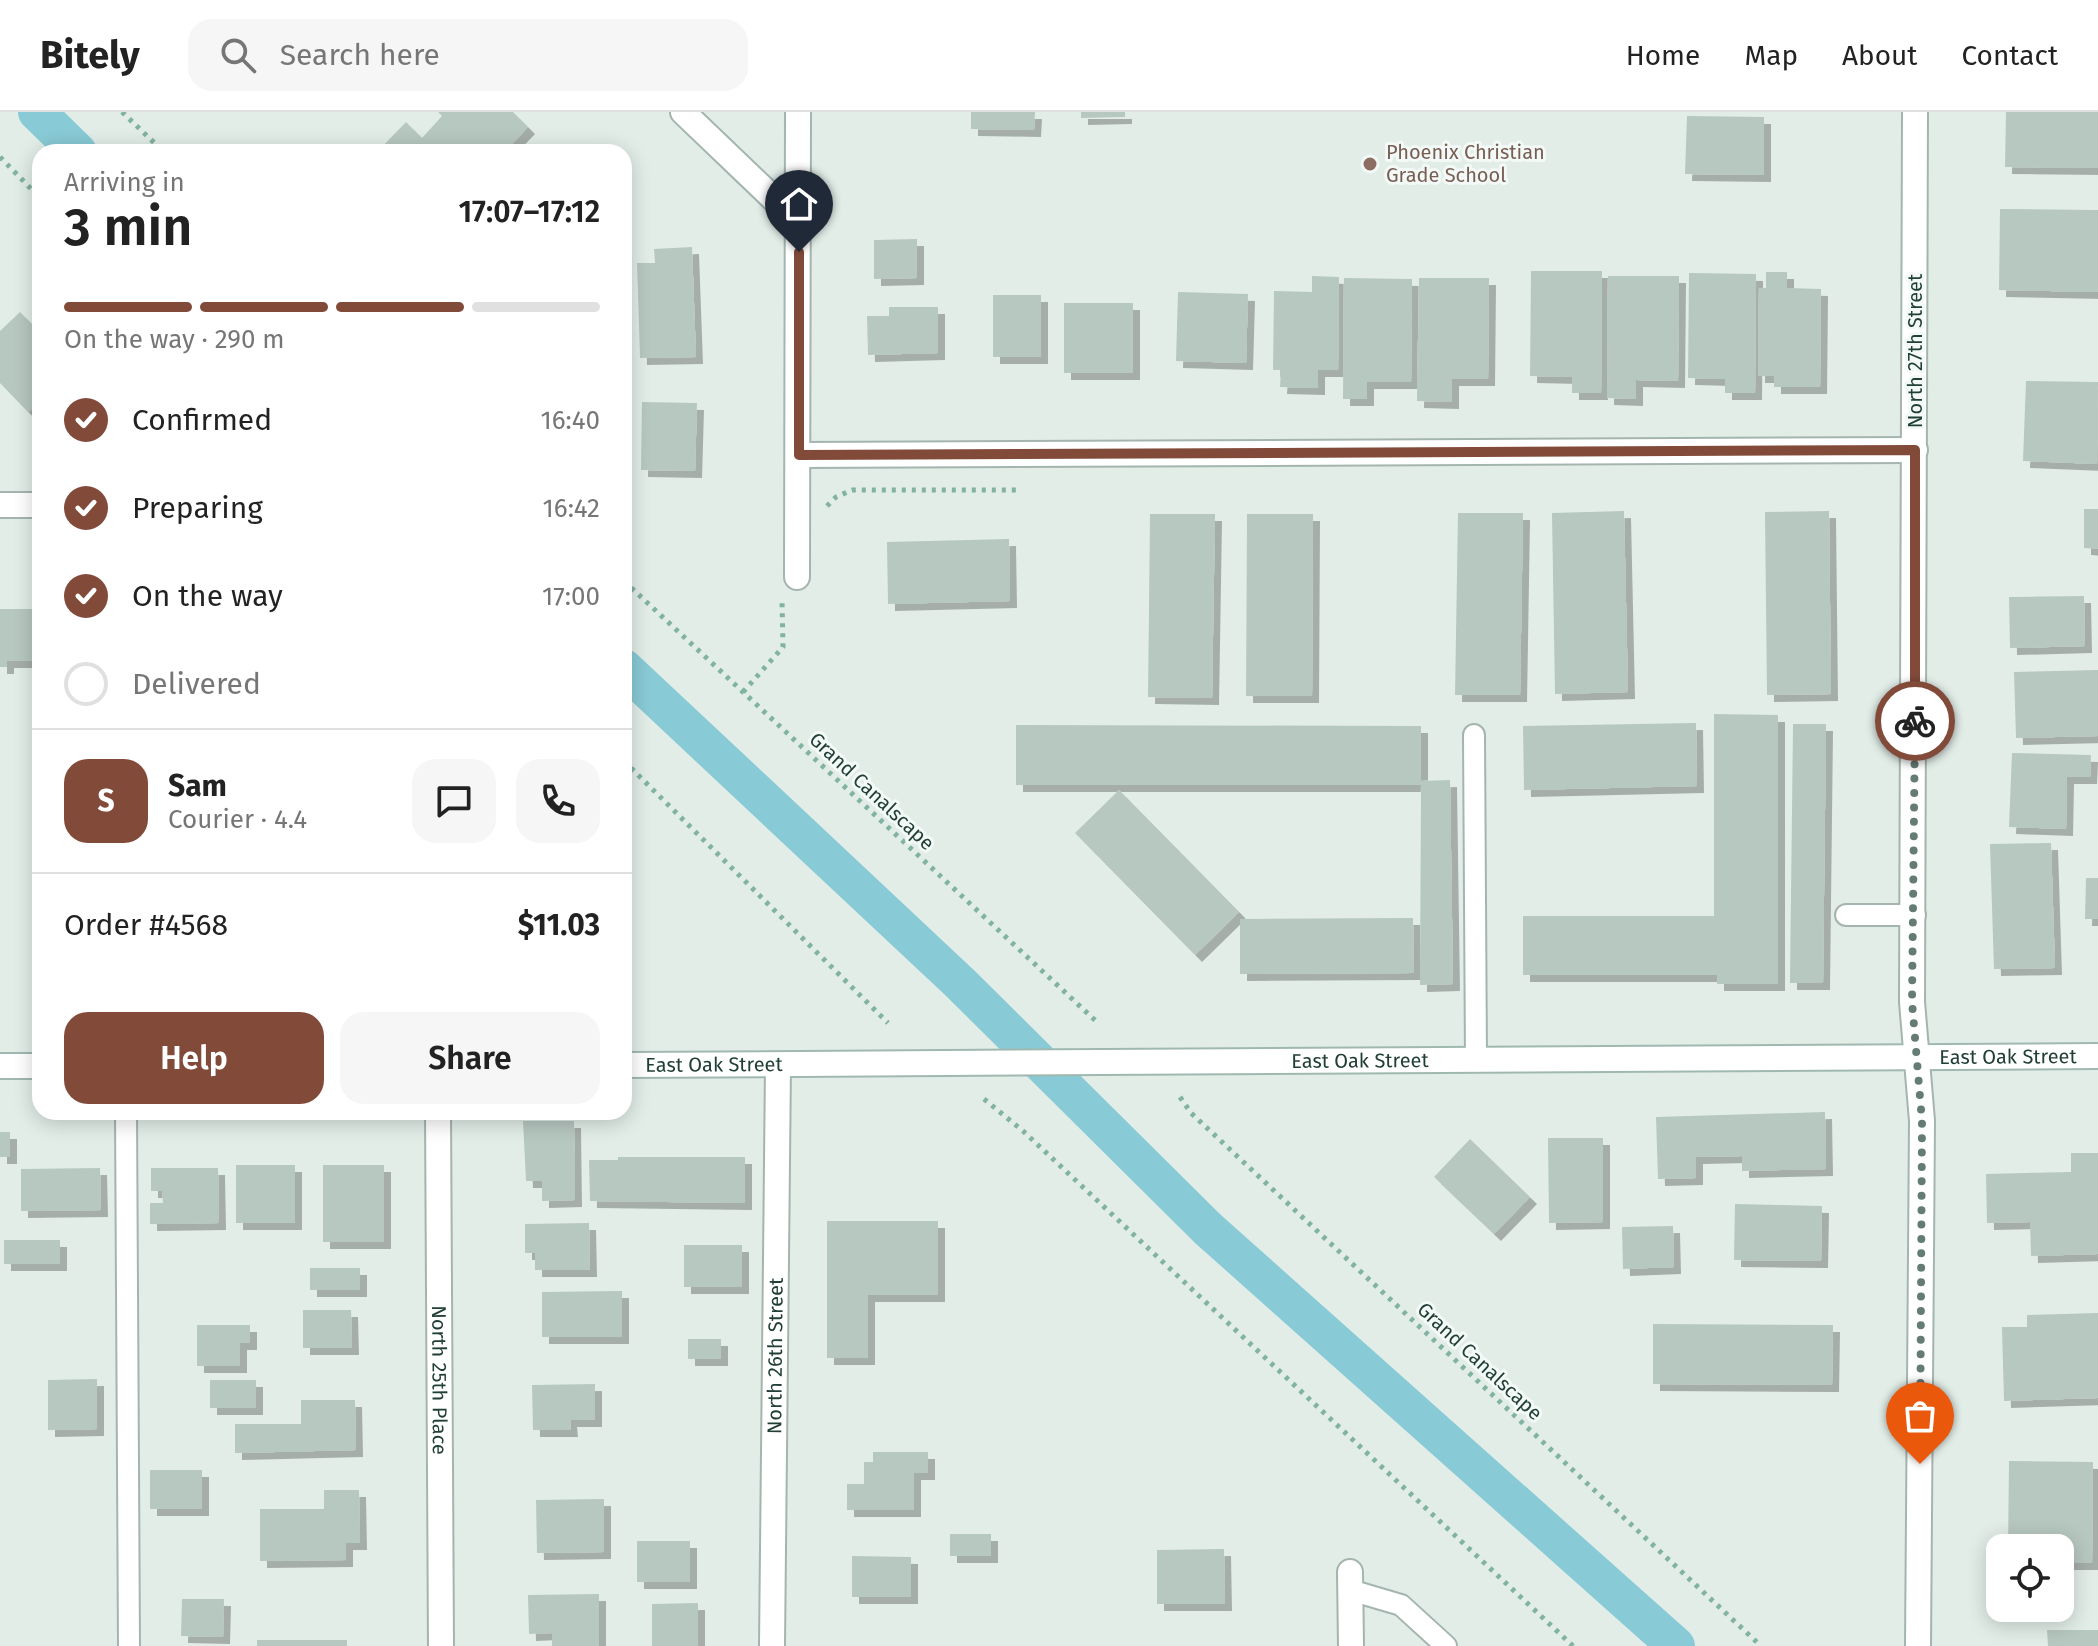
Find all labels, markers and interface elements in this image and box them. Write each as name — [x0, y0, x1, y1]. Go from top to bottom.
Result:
search box — [188, 19, 748, 91]
text: Bitely — [40, 32, 140, 78]
icon: search — [216, 33, 260, 77]
text: Search here — [280, 37, 440, 73]
text: Home — [1626, 39, 1700, 72]
text: Map — [1744, 39, 1798, 72]
text: About — [1842, 39, 1917, 72]
text: Contact — [1961, 39, 2058, 72]
place label: Phoenix Christian Grade School — [1386, 140, 1545, 187]
marker: Phoenix Christian Grade School — [1361, 155, 1379, 173]
text: Arriving in — [64, 167, 185, 198]
pin — [765, 170, 833, 252]
icon: home — [777, 182, 821, 226]
text: 17:07–17:12 — [458, 194, 600, 230]
text: 3 min — [64, 196, 192, 259]
street label: North 27th Street — [1903, 273, 1927, 428]
text: On the way · 290 m — [64, 324, 285, 355]
icon: check — [64, 398, 108, 442]
text: Confirmed — [132, 402, 272, 438]
text: 16:40 — [540, 405, 600, 436]
icon: check — [64, 486, 108, 530]
text: Preparing — [132, 490, 263, 526]
text: 16:42 — [543, 493, 600, 524]
icon: check — [64, 574, 108, 618]
text: On the way — [132, 578, 283, 614]
text: 17:00 — [542, 581, 600, 612]
text: Delivered — [132, 666, 261, 702]
courier — [1875, 681, 1955, 761]
icon: bike — [1893, 699, 1937, 743]
street label: Grand Canalscape — [805, 727, 939, 855]
button: chat — [412, 759, 496, 843]
button: phone — [516, 759, 600, 843]
text: Sam — [168, 768, 227, 804]
text: S — [97, 783, 115, 819]
text: Courier · 4.4 — [168, 804, 307, 835]
text: Order #4568 — [64, 907, 228, 943]
text: $11.03 — [518, 907, 600, 943]
button: Help — [64, 1012, 324, 1104]
button: Share — [340, 1012, 600, 1104]
street label: East Oak Street — [1939, 1044, 2078, 1069]
street label: East Oak Street — [1291, 1048, 1430, 1073]
street label: East Oak Street — [645, 1052, 784, 1077]
street label: North 26th Street — [762, 1277, 788, 1434]
street label: Grand Canalscape — [1413, 1297, 1547, 1425]
street label: North 25th Place — [427, 1305, 452, 1455]
pin — [1886, 1382, 1954, 1464]
icon: bag — [1898, 1394, 1942, 1438]
map controls — [1986, 1534, 2074, 1622]
button: locate — [1986, 1534, 2074, 1622]

